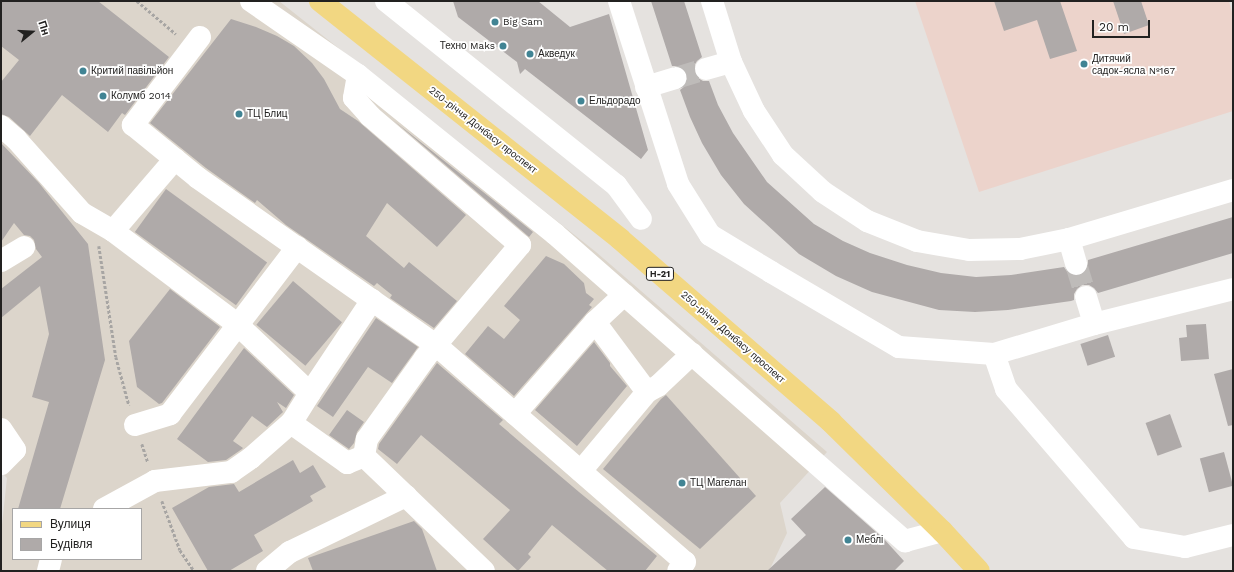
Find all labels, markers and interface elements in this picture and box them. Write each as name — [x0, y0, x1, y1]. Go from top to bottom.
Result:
north arrow — [12, 12, 52, 52]
scale bar — [1094, 12, 1152, 38]
place label: Big Sam — [503, 16, 542, 28]
marker: Big Sam — [490, 17, 500, 27]
text: Пн — [35, 19, 52, 37]
text: 20 m — [1099, 20, 1129, 34]
place label: Техно Maks — [440, 40, 495, 52]
marker: Техно Maks — [498, 41, 508, 51]
place label: Акведук — [538, 48, 575, 60]
marker: Акведук — [525, 49, 535, 59]
place label: Дитячий садок-ясла №167 — [1092, 52, 1175, 76]
marker: Дитячий садок-ясла №167 — [1079, 59, 1089, 69]
place label: Критий павільйон — [91, 65, 173, 77]
marker: Критий павільйон — [78, 66, 88, 76]
street label: 250-річчя Донбасу проспект — [427, 84, 539, 176]
place label: Колумб 2014 — [111, 90, 171, 102]
marker: Колумб 2014 — [98, 91, 108, 101]
place label: Ельдорадо — [589, 95, 641, 107]
marker: Ельдорадо — [576, 96, 586, 106]
place label: ТЦ Блиц — [247, 108, 288, 120]
marker: ТЦ Блиц — [234, 109, 244, 119]
road number: Н-21 — [645, 267, 675, 281]
street label: 250-річчя Донбасу проспект — [678, 289, 788, 385]
place label: ТЦ Магелан — [690, 477, 746, 489]
marker: ТЦ Магелан — [677, 478, 687, 488]
legend — [12, 508, 142, 560]
text: Вулиця — [50, 517, 91, 531]
place label: Меблі — [856, 534, 883, 546]
marker: Меблі — [843, 535, 853, 545]
text: Будівля — [50, 537, 92, 551]

